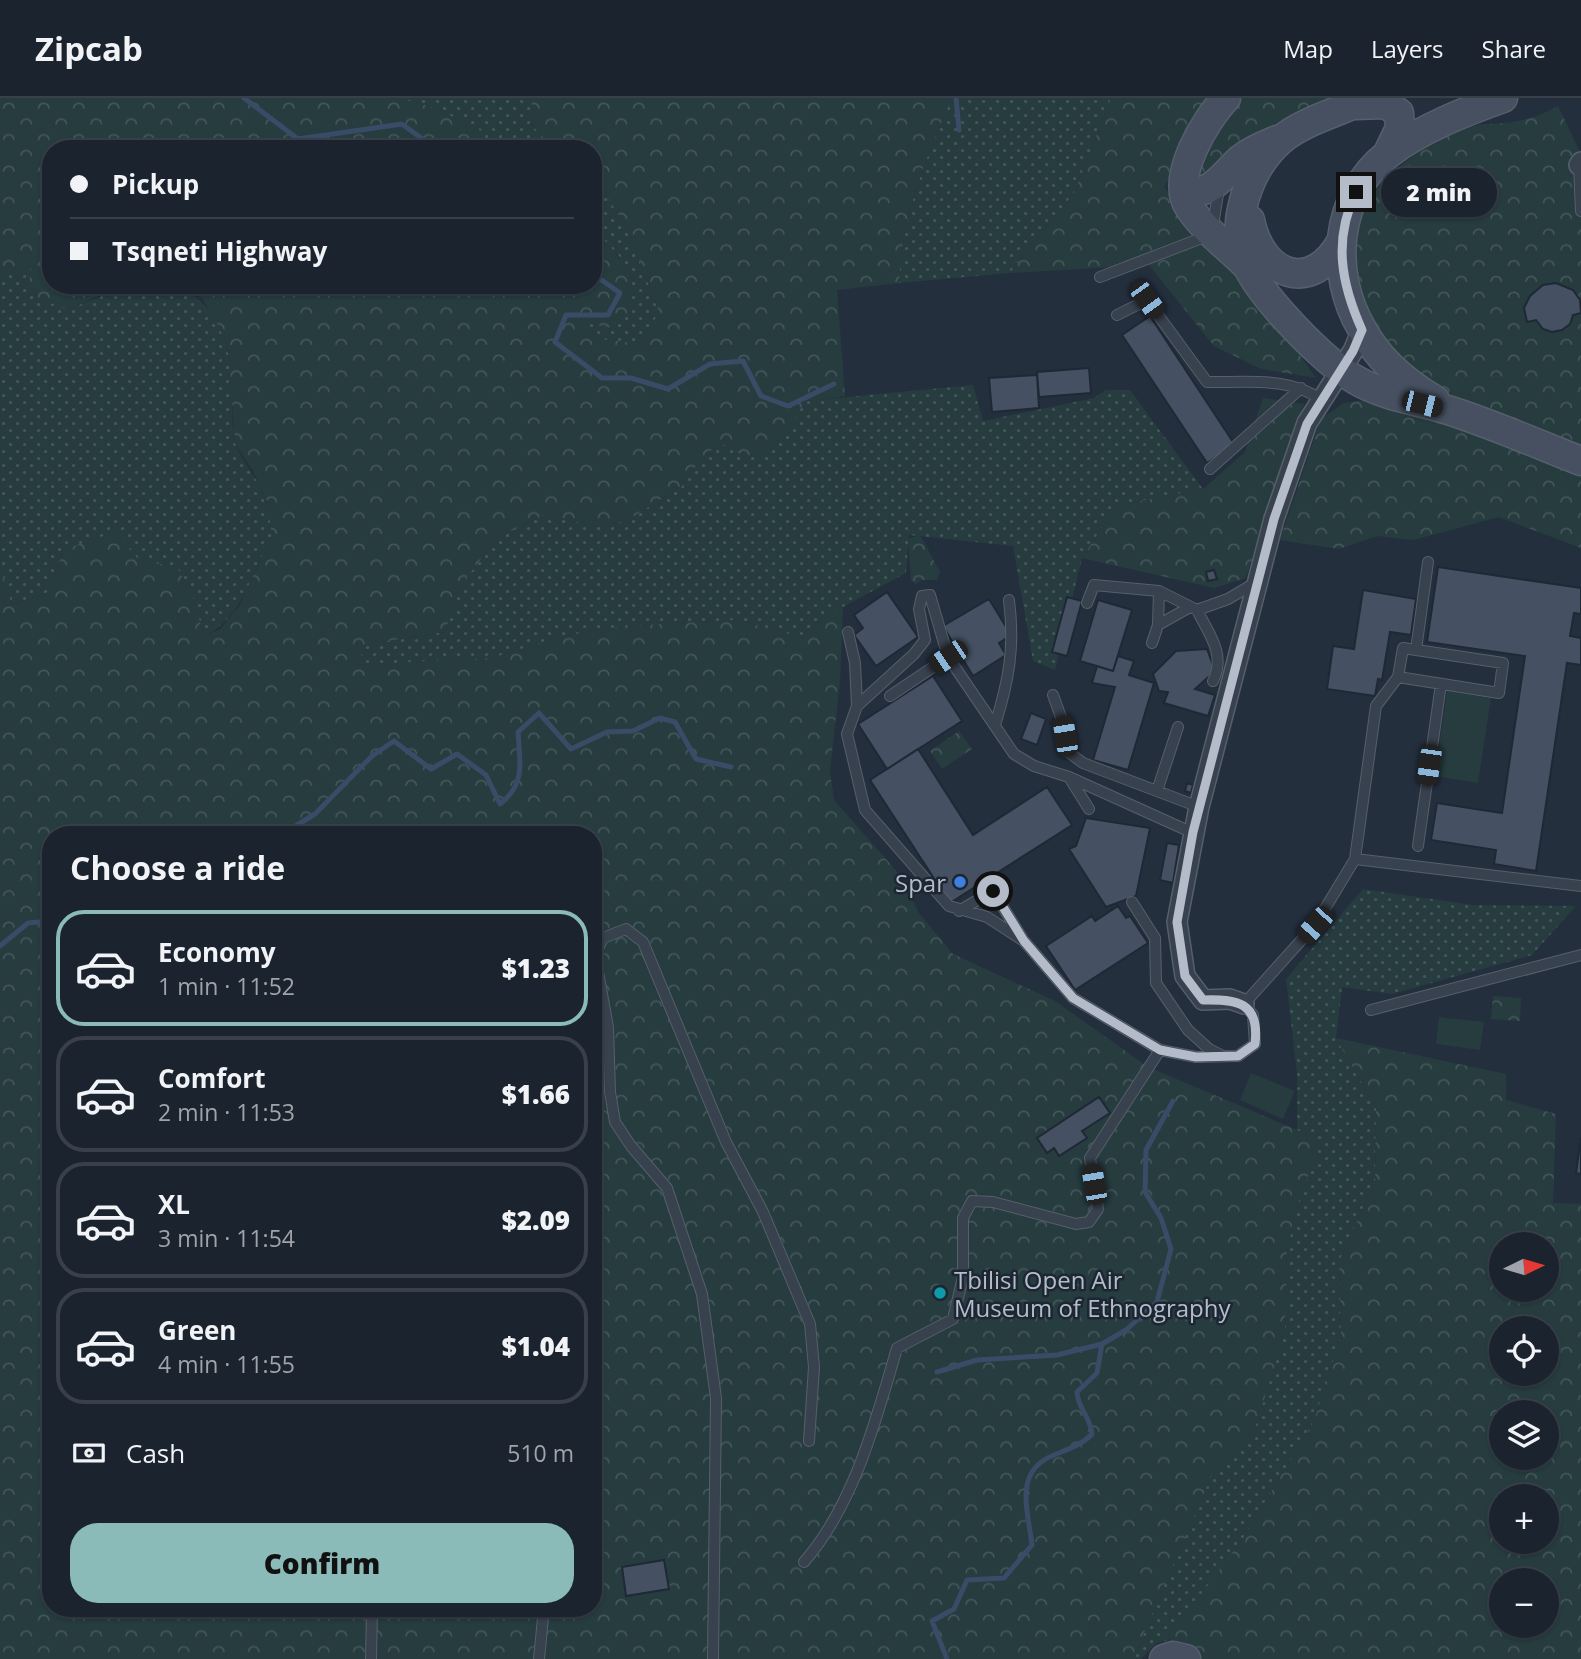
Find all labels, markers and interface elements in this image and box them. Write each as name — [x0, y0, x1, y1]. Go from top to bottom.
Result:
text: Zipcab — [35, 26, 143, 71]
text: Map — [1283, 32, 1333, 65]
text: Layers — [1371, 32, 1444, 65]
text: Share — [1482, 32, 1546, 65]
text: Pickup — [112, 166, 199, 202]
callout: 2 min — [1380, 168, 1496, 217]
route end — [1340, 176, 1372, 208]
text: 2 min — [1406, 176, 1472, 208]
text: Tsqneti Highway — [112, 233, 327, 269]
car — [1127, 277, 1168, 323]
car — [1400, 389, 1445, 419]
car — [925, 637, 972, 677]
car — [1052, 714, 1079, 758]
car — [1416, 743, 1443, 787]
text: Choose a ride — [70, 846, 285, 889]
place label: Spar — [895, 866, 946, 899]
marker: Spar — [952, 874, 968, 890]
route start — [977, 875, 1009, 907]
car — [1294, 902, 1337, 948]
text: Economy — [158, 934, 276, 970]
icon: car — [74, 937, 137, 1000]
text: $1.23 — [502, 950, 570, 986]
text: 1 min · 11:52 — [158, 970, 295, 1002]
text: Comfort — [158, 1060, 265, 1096]
icon: car — [74, 1063, 137, 1126]
text: $1.66 — [502, 1076, 570, 1112]
text: 2 min · 11:53 — [158, 1096, 295, 1128]
car — [1081, 1161, 1108, 1207]
text: XL — [158, 1186, 190, 1222]
icon: car — [74, 1189, 137, 1252]
text: $2.09 — [502, 1202, 570, 1238]
text: 3 min · 11:54 — [158, 1222, 295, 1254]
north arrow — [1489, 1232, 1559, 1302]
map controls — [1489, 1232, 1559, 1638]
place label: Tbilisi Open Air Museum of Ethnography — [954, 1263, 1231, 1324]
marker: Tbilisi Open Air Museum of Ethnography — [932, 1285, 948, 1301]
text: Green — [158, 1312, 236, 1348]
icon: car — [74, 1315, 137, 1378]
button: locate — [1489, 1316, 1559, 1386]
text: $1.04 — [502, 1328, 570, 1364]
text: 4 min · 11:55 — [158, 1348, 295, 1380]
button: layers — [1489, 1400, 1559, 1470]
icon: cash — [70, 1434, 108, 1472]
text: Cash — [126, 1435, 185, 1471]
text: 510 m — [507, 1437, 574, 1469]
button: + — [1489, 1484, 1559, 1554]
button: Confirm — [70, 1523, 574, 1603]
button: − — [1489, 1568, 1559, 1638]

